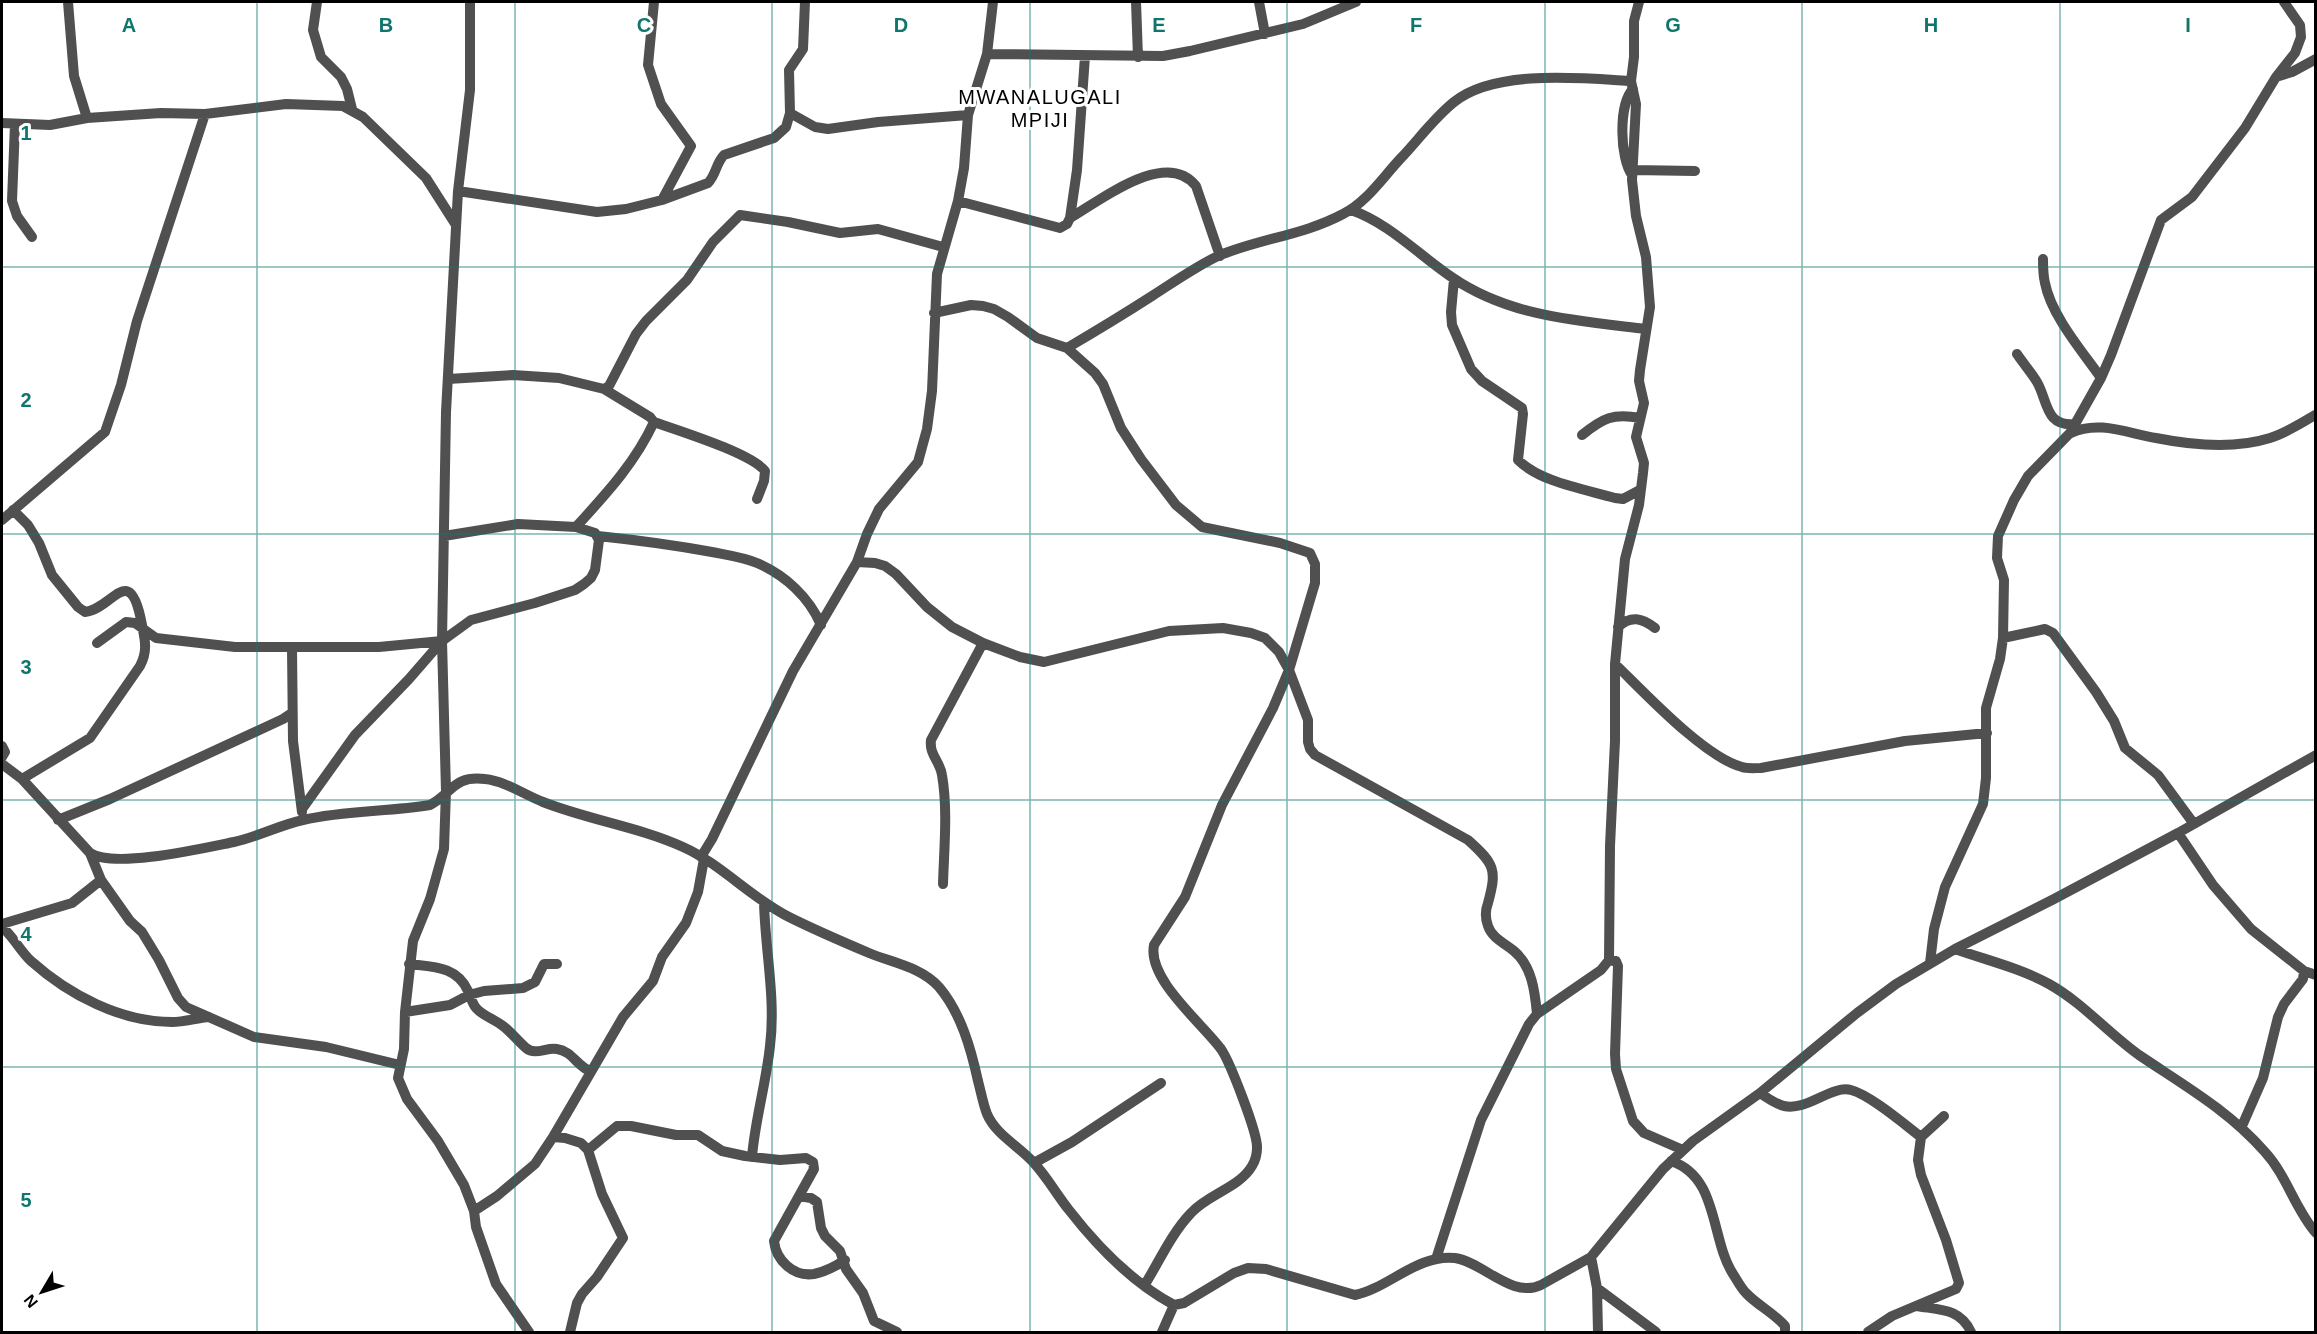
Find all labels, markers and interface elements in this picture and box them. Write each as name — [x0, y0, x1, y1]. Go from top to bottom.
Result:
text: A — [122, 14, 136, 36]
text: B — [379, 14, 393, 36]
text: C — [637, 14, 651, 36]
text: D — [894, 14, 908, 36]
text: E — [1152, 14, 1166, 36]
text: F — [1410, 14, 1422, 36]
text: G — [1665, 14, 1681, 36]
text: H — [1924, 14, 1938, 36]
text: I — [2185, 14, 2191, 36]
district label: MWANALUGALI MPIJI — [958, 86, 1122, 131]
text: 1 — [20, 122, 32, 144]
text: 2 — [20, 389, 32, 411]
text: 3 — [20, 656, 32, 678]
text: 4 — [20, 923, 32, 945]
text: 5 — [20, 1189, 32, 1211]
north arrow — [12, 1262, 72, 1322]
text: N — [20, 1291, 41, 1311]

